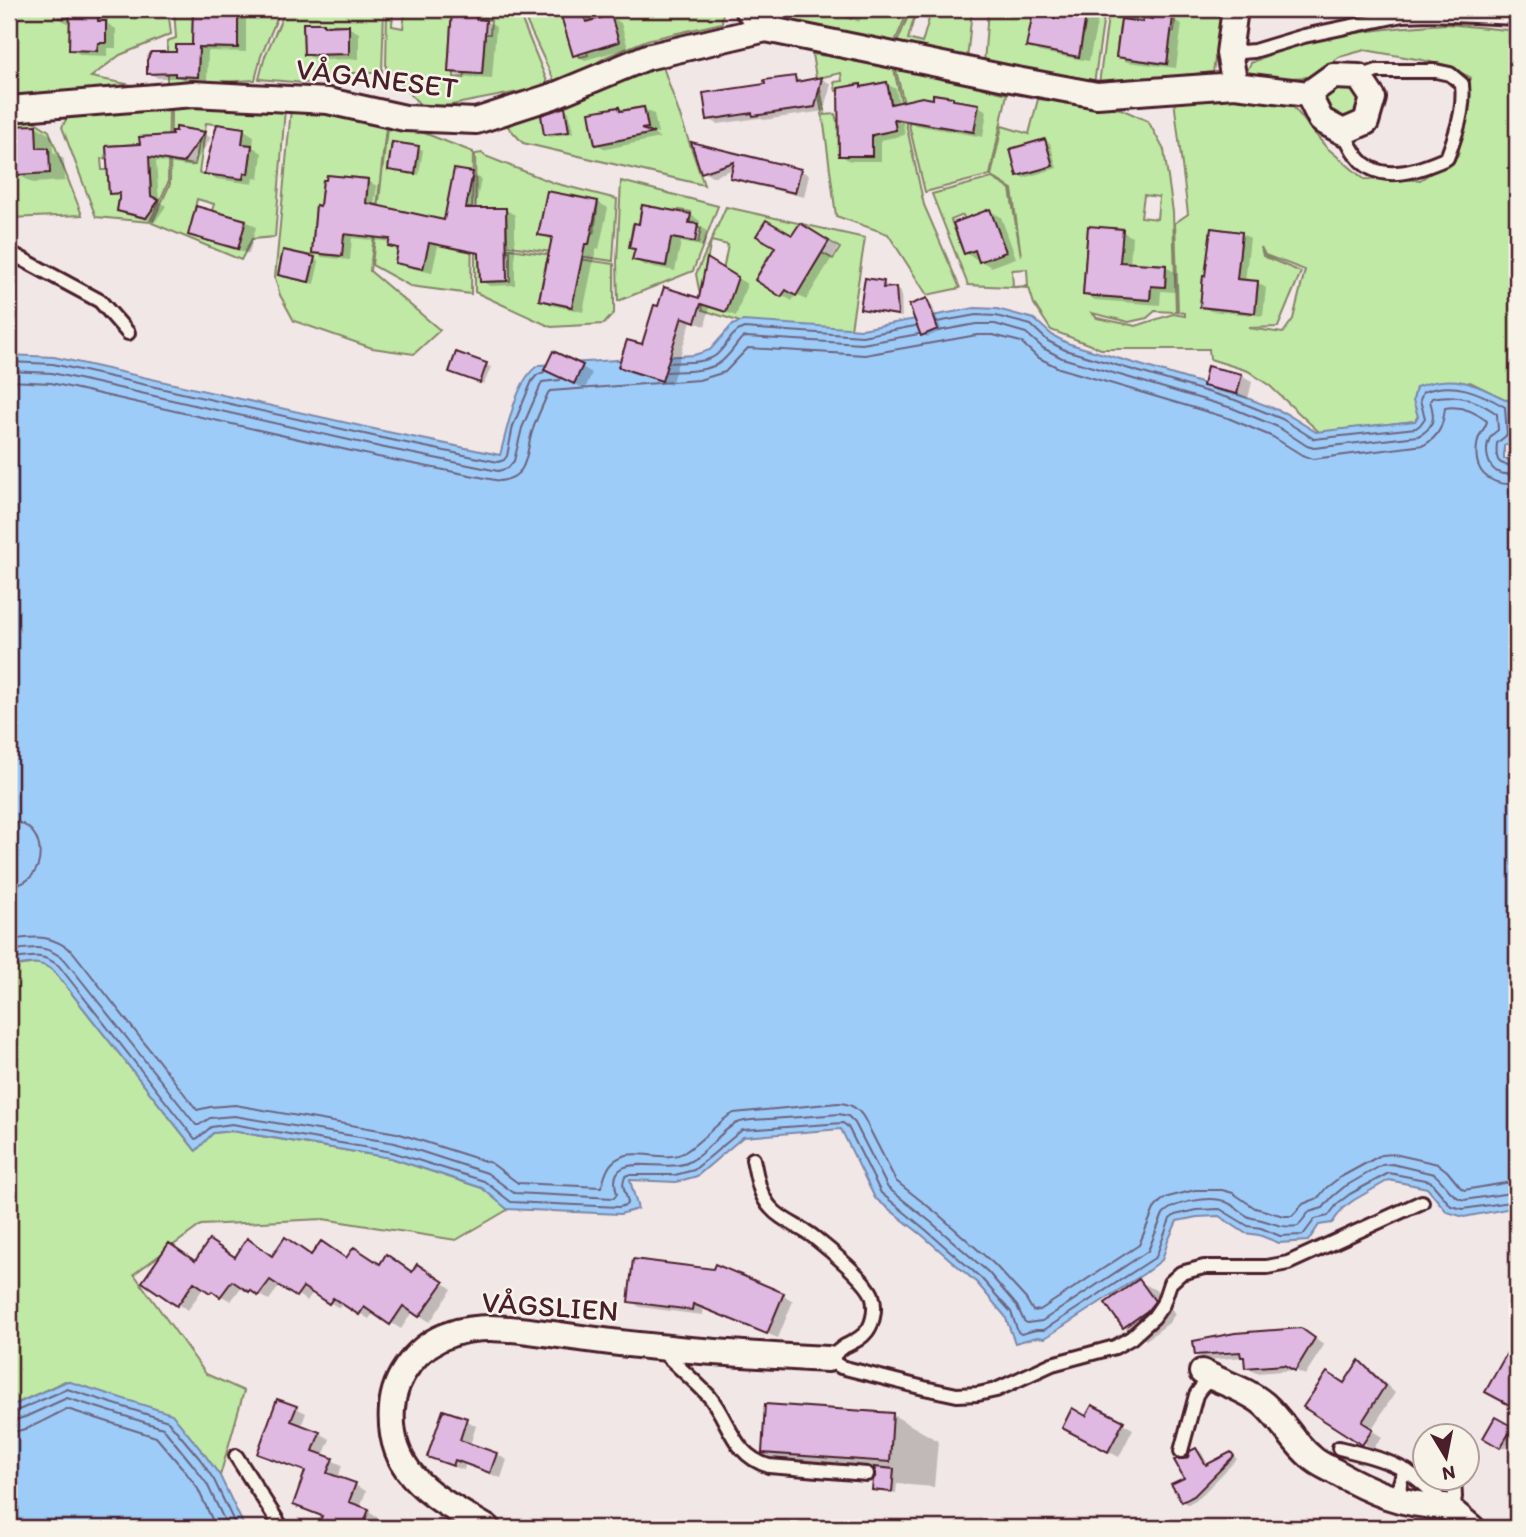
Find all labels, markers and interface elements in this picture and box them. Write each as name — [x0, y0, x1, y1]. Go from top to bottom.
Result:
street label: VÅGANESET — [294, 50, 460, 106]
street label: VÅGSLIEN — [480, 1283, 620, 1329]
north arrow — [1410, 1422, 1480, 1492]
text: N — [1441, 1461, 1457, 1486]

